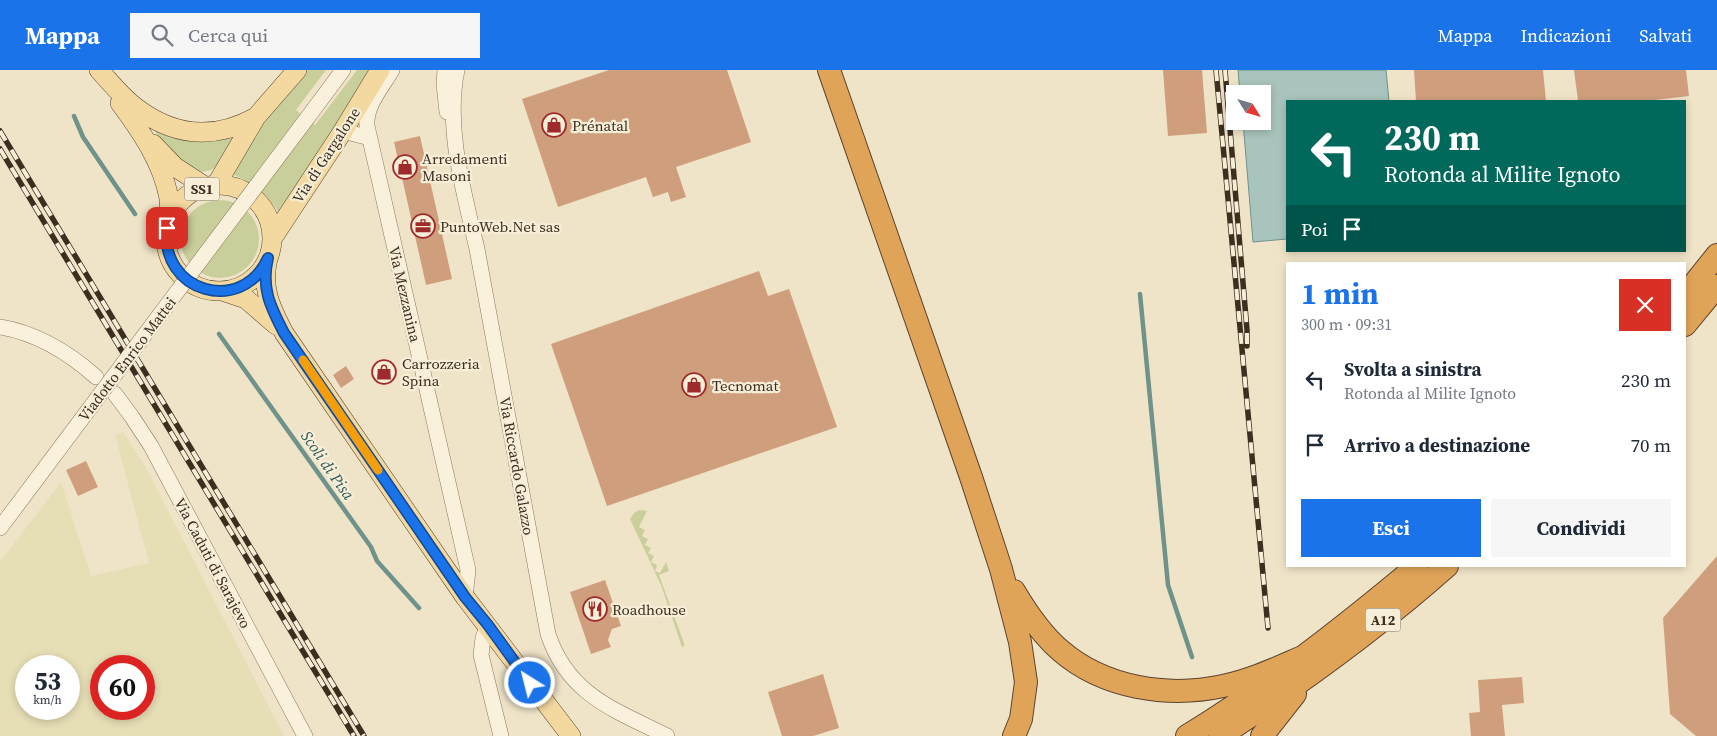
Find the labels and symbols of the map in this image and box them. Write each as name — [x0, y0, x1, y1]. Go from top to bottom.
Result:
north arrow — [1226, 85, 1271, 130]
street label: Via di Gargalone — [287, 103, 365, 207]
shop icon: Prénatal — [541, 112, 567, 138]
place label: Prénatal — [572, 115, 629, 136]
place label: Arredamenti Masoni — [422, 148, 508, 186]
shop icon: Arredamenti Masoni — [392, 154, 418, 180]
road number: SS1 — [184, 178, 220, 200]
pin — [146, 207, 188, 249]
office icon: PuntoWeb.Net sas — [410, 213, 436, 239]
place label: PuntoWeb.Net sas — [440, 216, 560, 237]
street label: Via Mezzanina — [384, 244, 426, 344]
street label: Viadotto Enrico Mattei — [73, 292, 181, 426]
place label: Carrozzeria Spina — [402, 353, 480, 391]
shop icon: Carrozzeria Spina — [371, 359, 397, 385]
shop icon: Tecnomat — [681, 372, 707, 398]
place label: Tecnomat — [712, 375, 778, 396]
street label: Via Riccardo Galazzo — [495, 395, 539, 537]
water label: Scoli di Pisa — [296, 426, 360, 504]
street label: Via Caduti di Sarajevo — [170, 494, 256, 632]
restaurant icon: Roadhouse — [582, 596, 608, 622]
place label: Roadhouse — [612, 599, 686, 620]
road number: A12 — [1366, 608, 1400, 632]
speed limit sign: 60 — [90, 655, 155, 720]
position arrow — [503, 656, 555, 708]

